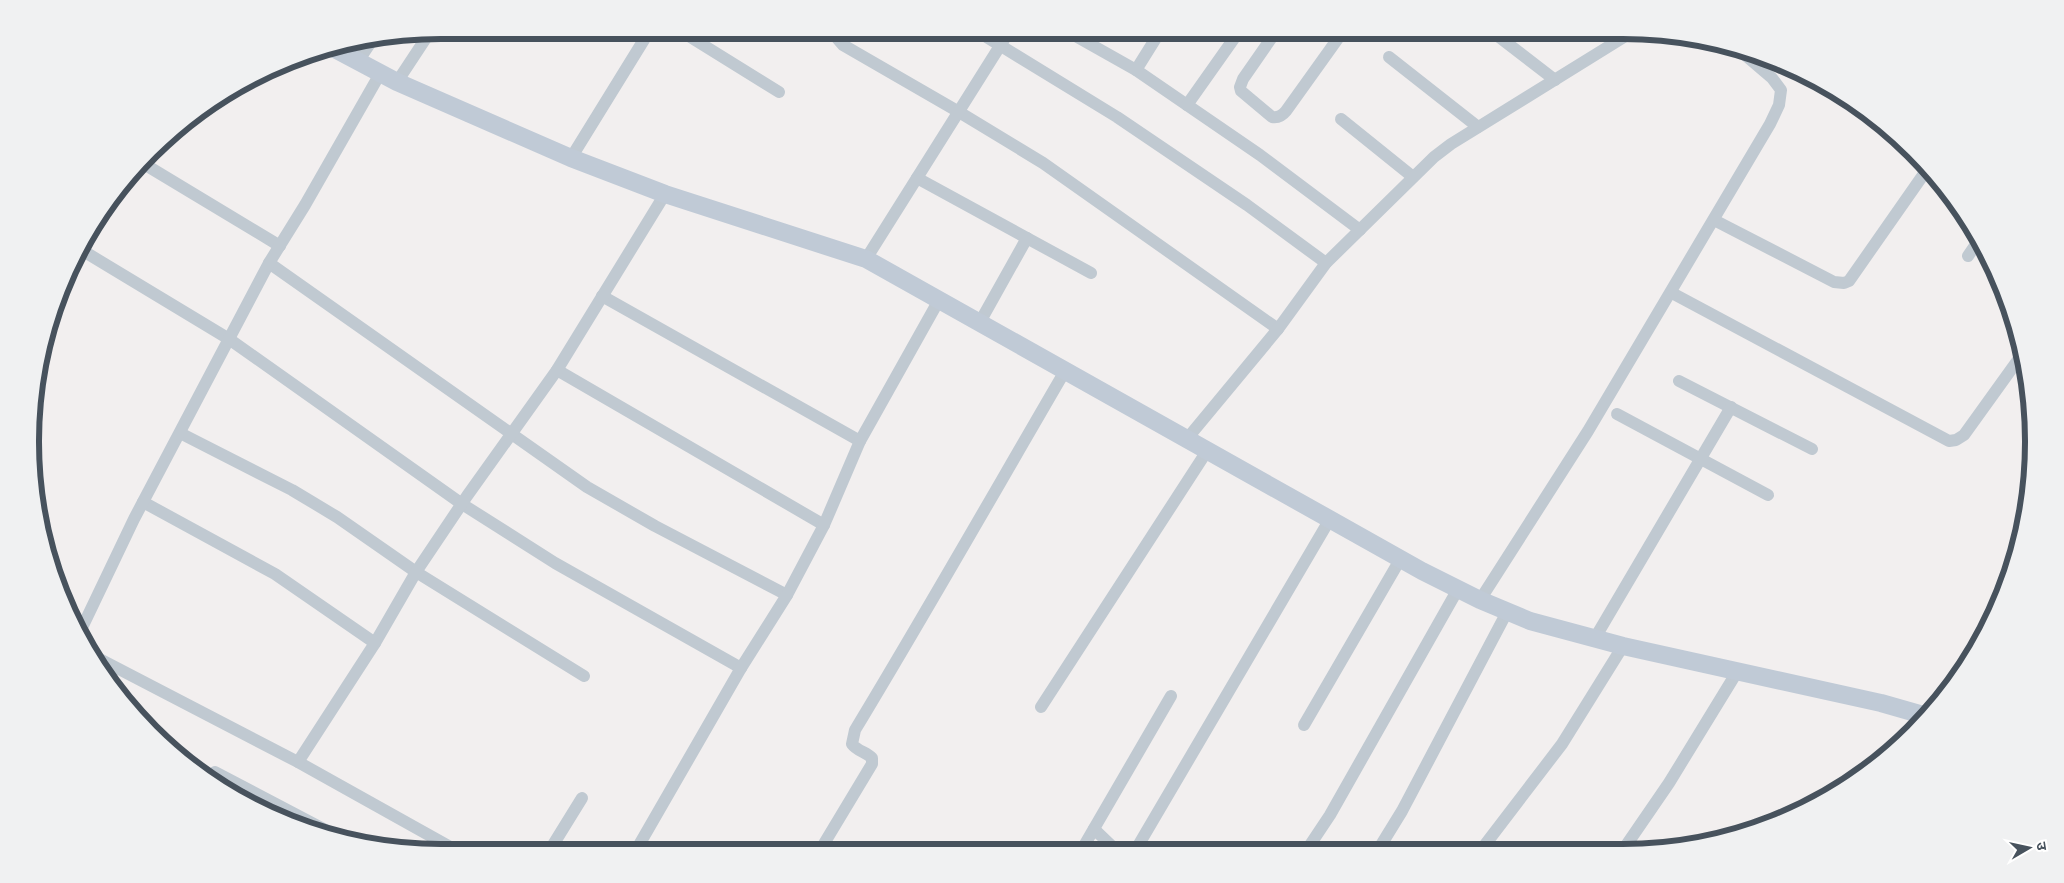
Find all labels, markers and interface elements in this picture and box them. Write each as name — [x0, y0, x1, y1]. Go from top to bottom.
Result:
north arrow — [2004, 823, 2054, 873]
text: उ — [2033, 841, 2051, 852]

